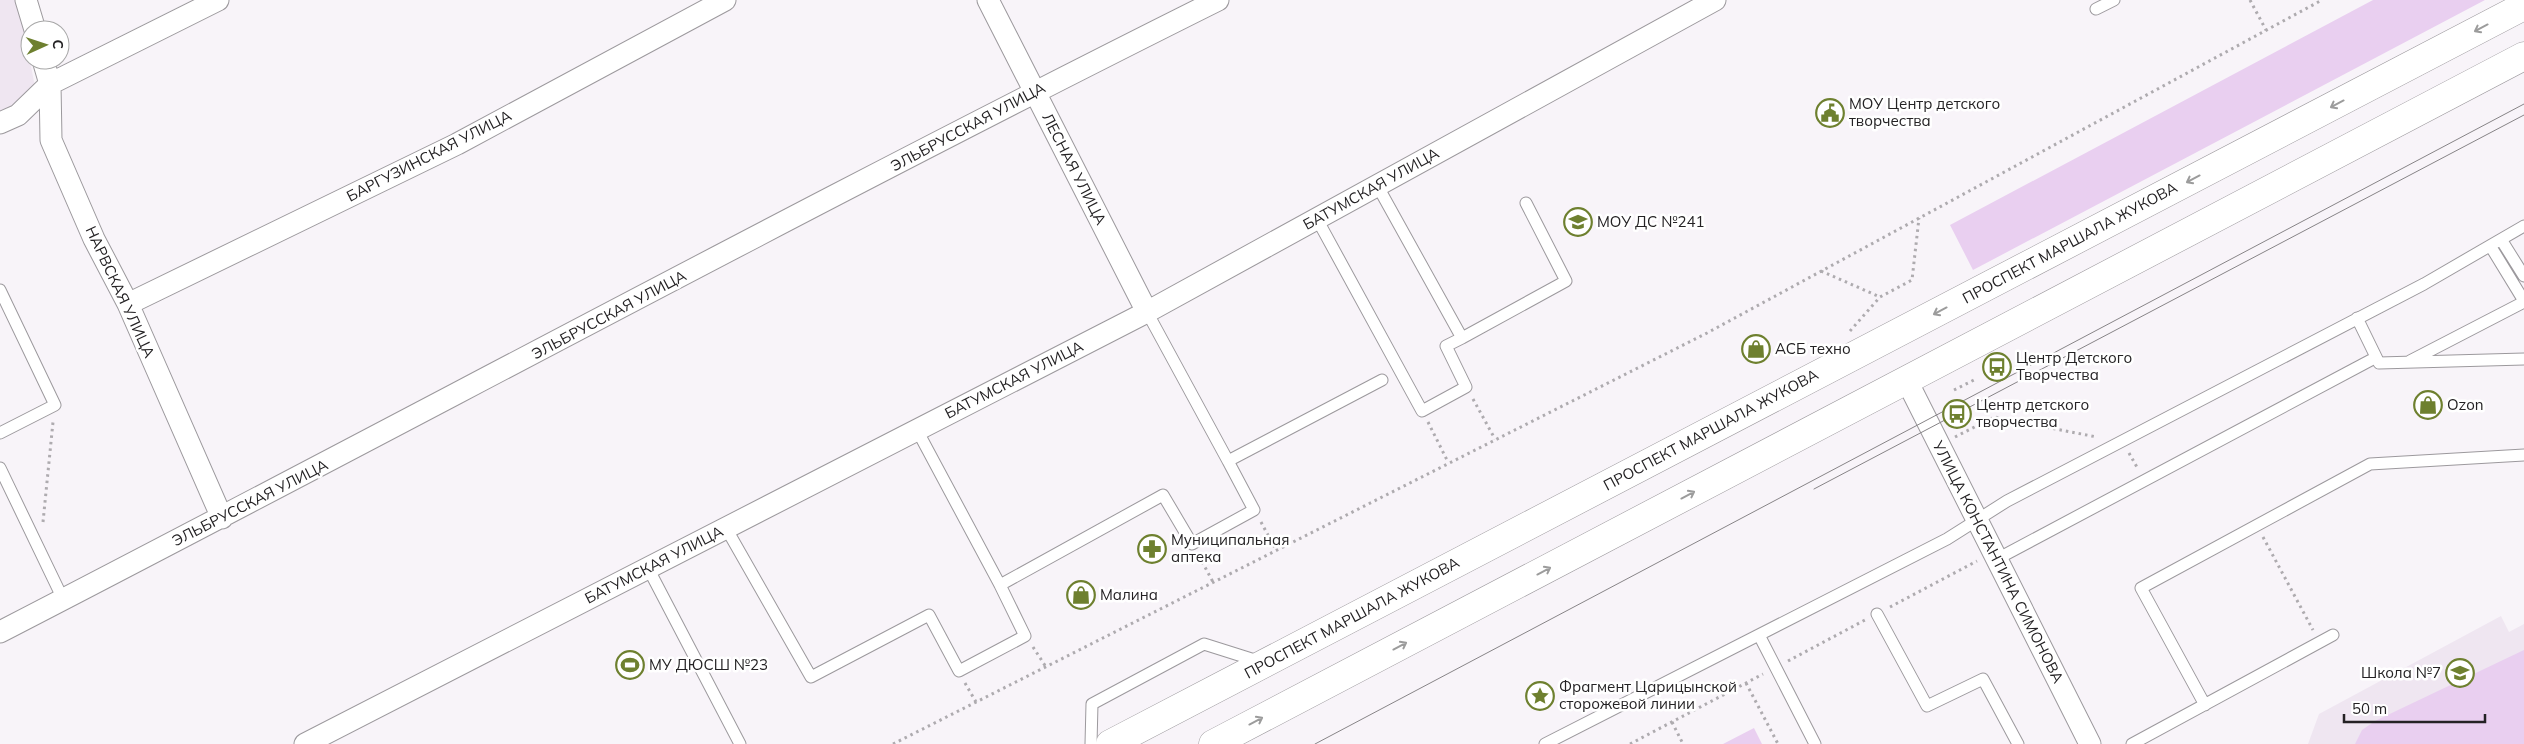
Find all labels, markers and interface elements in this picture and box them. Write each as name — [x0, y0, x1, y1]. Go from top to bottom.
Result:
north arrow — [20, 20, 70, 70]
one-way arrow — [2474, 24, 2489, 34]
text: С — [49, 39, 67, 50]
street label: ЭЛЬБРУССКАЯ УЛИЦА — [887, 78, 1048, 175]
place label: МОУ Центр детского творчества — [1849, 94, 2000, 130]
public building icon: МОУ Центр детского творчества — [1815, 98, 1845, 128]
one-way arrow — [2329, 99, 2344, 109]
street label: БАРГУЗИНСКАЯ УЛИЦА — [343, 106, 514, 205]
street label: ЛЕСНАЯ УЛИЦА — [1038, 110, 1111, 228]
street label: БАТУМСКАЯ УЛИЦА — [1299, 143, 1442, 234]
one-way arrow — [2185, 174, 2200, 184]
street label: ПРОСПЕКТ МАРШАЛА ЖУКОВА — [1959, 178, 2180, 307]
school or university icon: МОУ ДС №241 — [1563, 207, 1593, 237]
place label: МОУ ДС №241 — [1597, 212, 1705, 231]
street label: НАРВСКАЯ УЛИЦА — [82, 223, 159, 361]
street label: ЭЛЬБРУССКАЯ УЛИЦА — [528, 266, 689, 363]
one-way arrow — [1933, 307, 1948, 316]
shop icon: АСБ техно — [1741, 334, 1771, 364]
street label: БАТУМСКАЯ УЛИЦА — [941, 336, 1086, 423]
place label: АСБ техно — [1775, 339, 1851, 358]
place label: Центр Детского Творчества — [2016, 348, 2132, 384]
bus stop icon: Центр Детского Творчества — [1982, 352, 2012, 382]
street label: ПРОСПЕКТ МАРШАЛА ЖУКОВА — [1600, 365, 1821, 494]
shop icon: Ozon — [2413, 390, 2443, 420]
place label: Центр детского творчества — [1976, 395, 2089, 431]
place label: Ozon — [2447, 395, 2484, 414]
bus stop icon: Центр детского творчества — [1942, 399, 1972, 429]
street label: УЛИЦА КОНСТАНТИНА СИМОНОВА — [1928, 436, 2068, 686]
street label: ЭЛЬБРУССКАЯ УЛИЦА — [169, 455, 331, 550]
one-way arrow — [1680, 490, 1695, 499]
street label: БАТУМСКАЯ УЛИЦА — [581, 521, 726, 608]
place label: Муниципальная аптека — [1171, 530, 1289, 566]
pharmacy icon: Муниципальная аптека — [1137, 534, 1167, 564]
street label: ПРОСПЕКТ МАРШАЛА ЖУКОВА — [1241, 553, 1462, 682]
one-way arrow — [1536, 566, 1551, 575]
shop icon: Малина — [1066, 580, 1096, 610]
place label: Малина — [1100, 585, 1158, 604]
one-way arrow — [1392, 641, 1407, 650]
sports icon: МУ ДЮСШ №23 — [615, 650, 645, 680]
place label: МУ ДЮСШ №23 — [649, 655, 768, 674]
school or university icon: Школа №7 — [2445, 658, 2475, 688]
place label: Школа №7 — [2361, 663, 2441, 682]
place label: Фрагмент Царицынской сторожевой линии — [1559, 677, 1737, 713]
place icon: Фрагмент Царицынской сторожевой линии — [1525, 681, 1555, 711]
scale bar — [2344, 692, 2485, 724]
text: 50 m — [2352, 699, 2387, 718]
one-way arrow — [1248, 716, 1263, 725]

